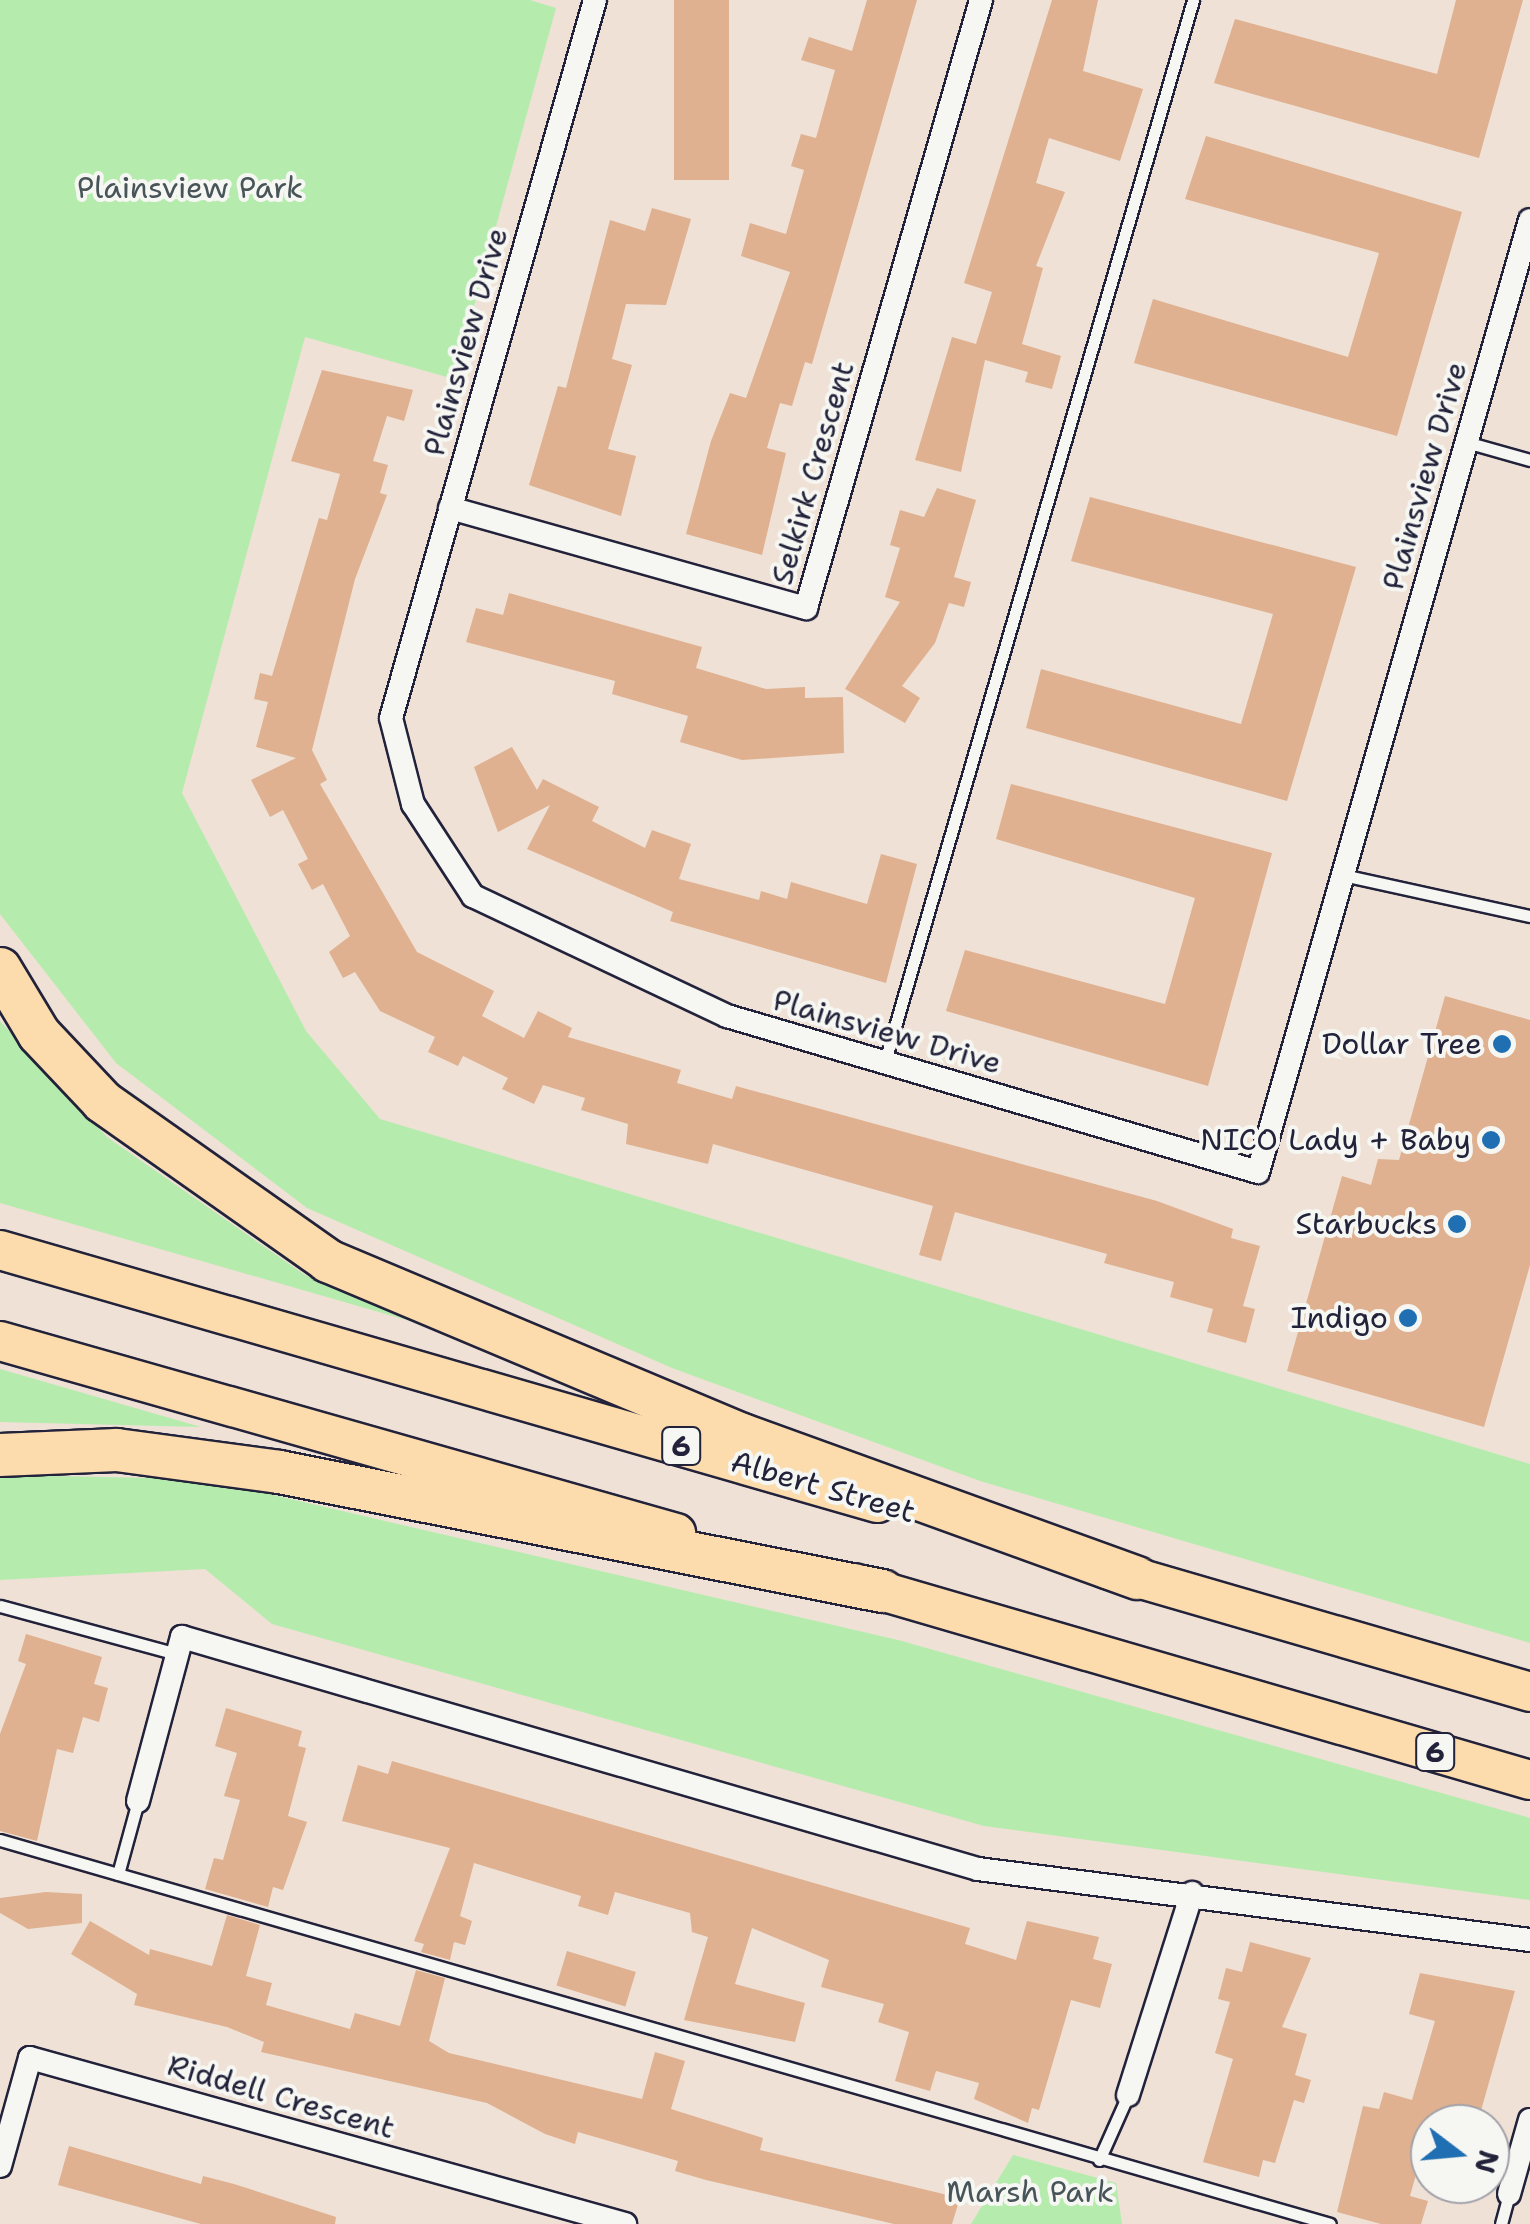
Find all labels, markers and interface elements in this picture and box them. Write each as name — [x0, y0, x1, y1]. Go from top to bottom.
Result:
park label: Plainsview Park — [77, 170, 303, 206]
street label: Plainsview Drive — [416, 224, 516, 460]
street label: Selkirk Crescent — [764, 357, 862, 589]
street label: Plainsview Drive — [1375, 358, 1475, 594]
street label: Plainsview Drive — [769, 982, 1005, 1082]
place label: Dollar Tree — [1322, 1026, 1482, 1062]
marker: Dollar Tree — [1491, 1033, 1513, 1055]
place label: NICO Lady + Baby — [1200, 1122, 1471, 1158]
marker: NICO Lady + Baby — [1480, 1129, 1502, 1151]
place label: Starbucks — [1296, 1206, 1437, 1242]
marker: Starbucks — [1446, 1213, 1468, 1235]
place label: Indigo — [1291, 1300, 1388, 1336]
marker: Indigo — [1397, 1307, 1419, 1329]
road number: 6 — [661, 1423, 701, 1469]
street label: Albert Street — [727, 1444, 919, 1530]
road number: 6 — [1415, 1729, 1455, 1775]
street label: Riddell Crescent — [163, 2047, 399, 2147]
north arrow — [1410, 2104, 1510, 2204]
text: N — [1466, 2146, 1508, 2178]
park label: Marsh Park — [946, 2174, 1114, 2210]

